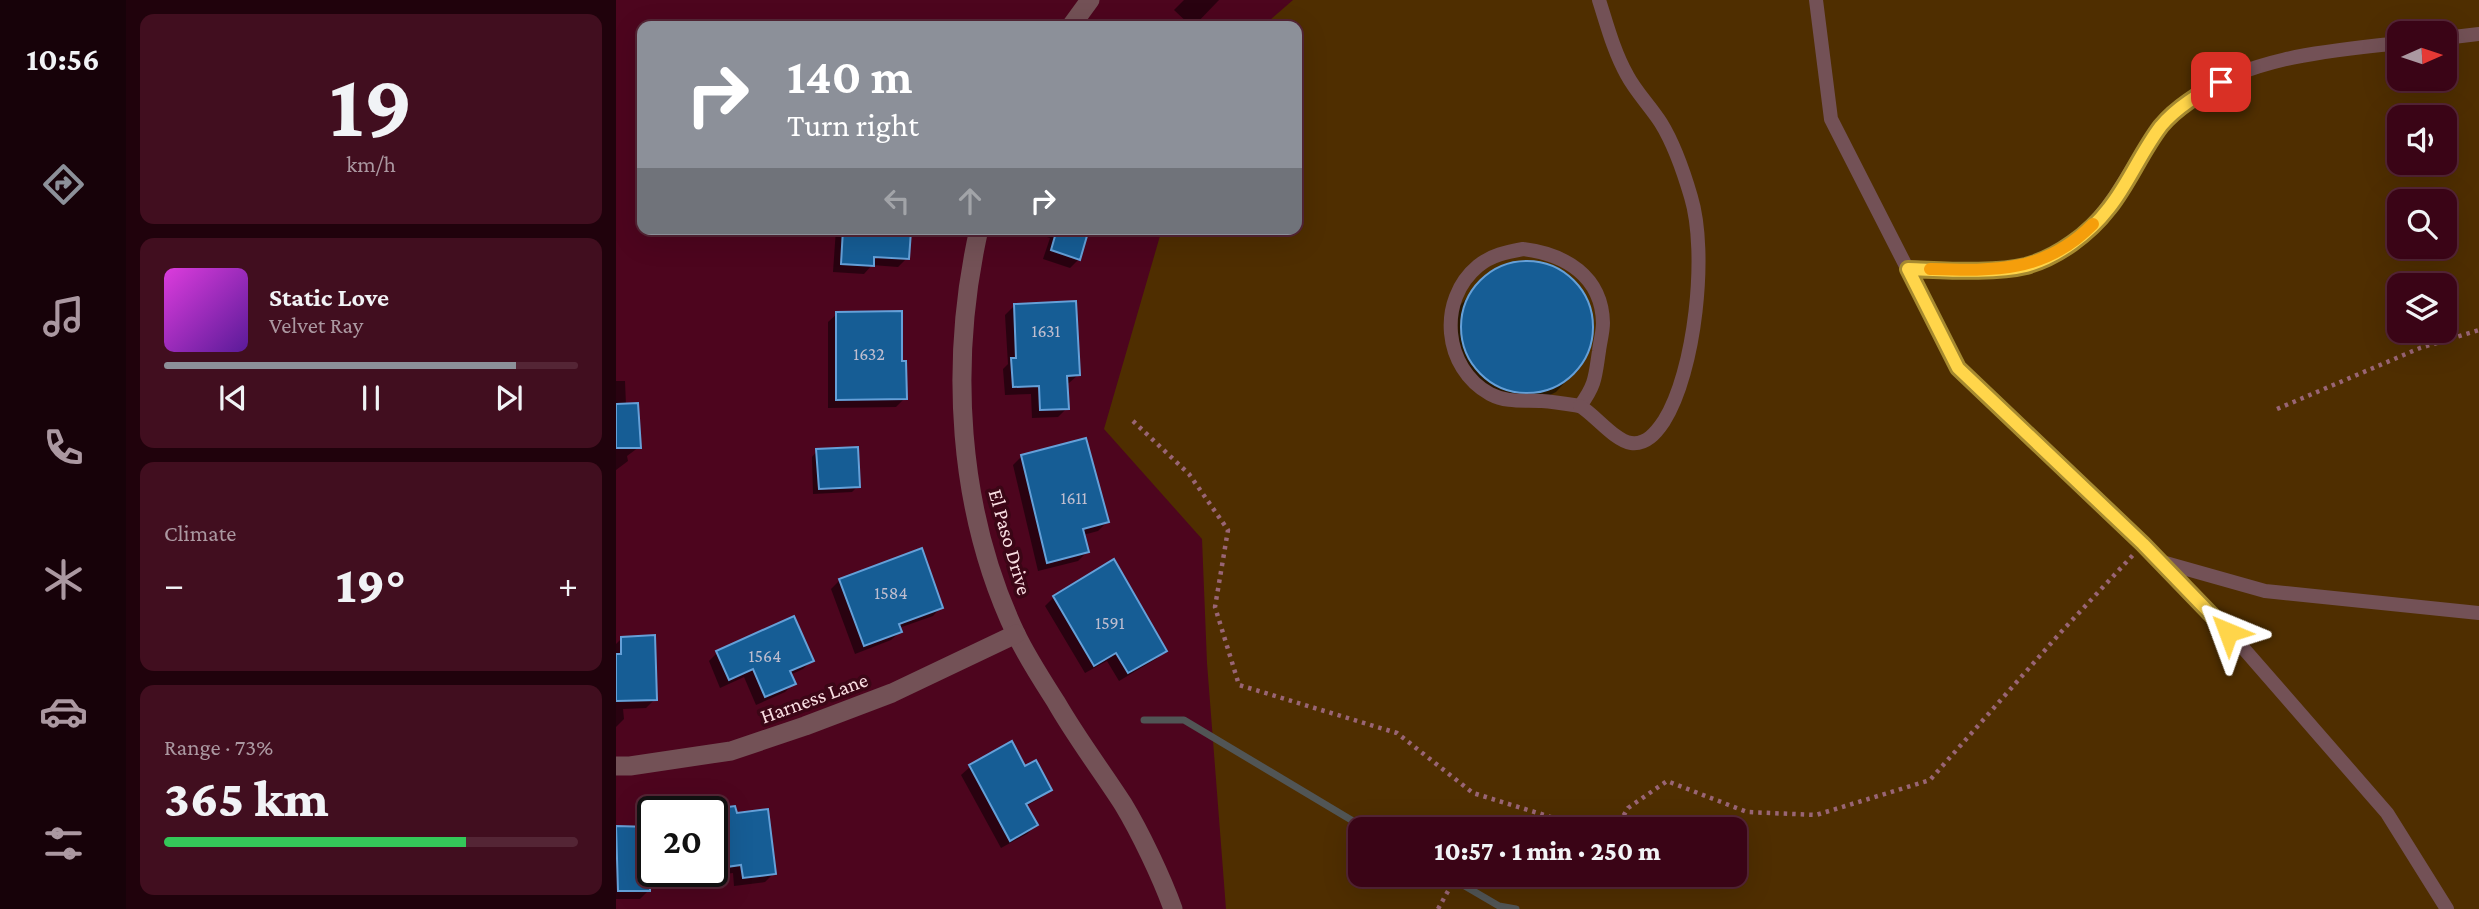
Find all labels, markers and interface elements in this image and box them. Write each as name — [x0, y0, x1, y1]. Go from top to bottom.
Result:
north arrow — [2387, 21, 2457, 91]
map controls — [2387, 21, 2457, 343]
text: 10:56 — [26, 41, 100, 77]
icon: right — [672, 49, 763, 140]
text: 140 m — [787, 49, 912, 104]
pin — [2191, 52, 2251, 112]
text: 19 — [329, 54, 413, 156]
icon: arrive — [2202, 63, 2240, 101]
button: sound — [2387, 105, 2457, 175]
text: Turn right — [787, 107, 919, 143]
text: km/h — [346, 151, 396, 177]
icon: directions — [39, 160, 88, 209]
icon: left — [878, 182, 916, 220]
icon: ahead — [951, 182, 989, 220]
icon: right — [1024, 182, 1062, 220]
button: search — [2387, 189, 2457, 259]
button: layers — [2387, 273, 2457, 343]
text: Static Love — [269, 283, 389, 312]
icon: music — [39, 292, 88, 341]
text: Velvet Ray — [269, 312, 363, 338]
house number: 1631 — [1031, 321, 1061, 341]
house number: 1632 — [853, 344, 885, 364]
icon: previous — [214, 379, 252, 417]
icon: pause — [352, 379, 390, 417]
icon: next — [490, 379, 528, 417]
icon: phone — [39, 423, 88, 472]
street label: El Paso Drive — [983, 486, 1037, 598]
house number: 1611 — [1060, 488, 1088, 508]
text: Climate — [164, 520, 236, 546]
icon: climate — [39, 555, 88, 604]
text: 19° — [336, 555, 406, 613]
text: − — [164, 563, 184, 605]
text: + — [558, 563, 578, 605]
house number: 1584 — [874, 583, 908, 603]
position arrow — [2191, 595, 2265, 669]
house number: 1591 — [1095, 613, 1125, 633]
house number: 1564 — [749, 646, 781, 666]
street label: Harness Lane — [757, 667, 871, 729]
icon: car — [39, 687, 88, 736]
text: Range · 73% — [164, 734, 273, 760]
text: 365 km — [164, 769, 328, 827]
speed limit sign: 20 — [637, 796, 728, 887]
icon: filters — [39, 819, 88, 868]
text: 10:57 · 1 min · 250 m — [1434, 837, 1661, 866]

